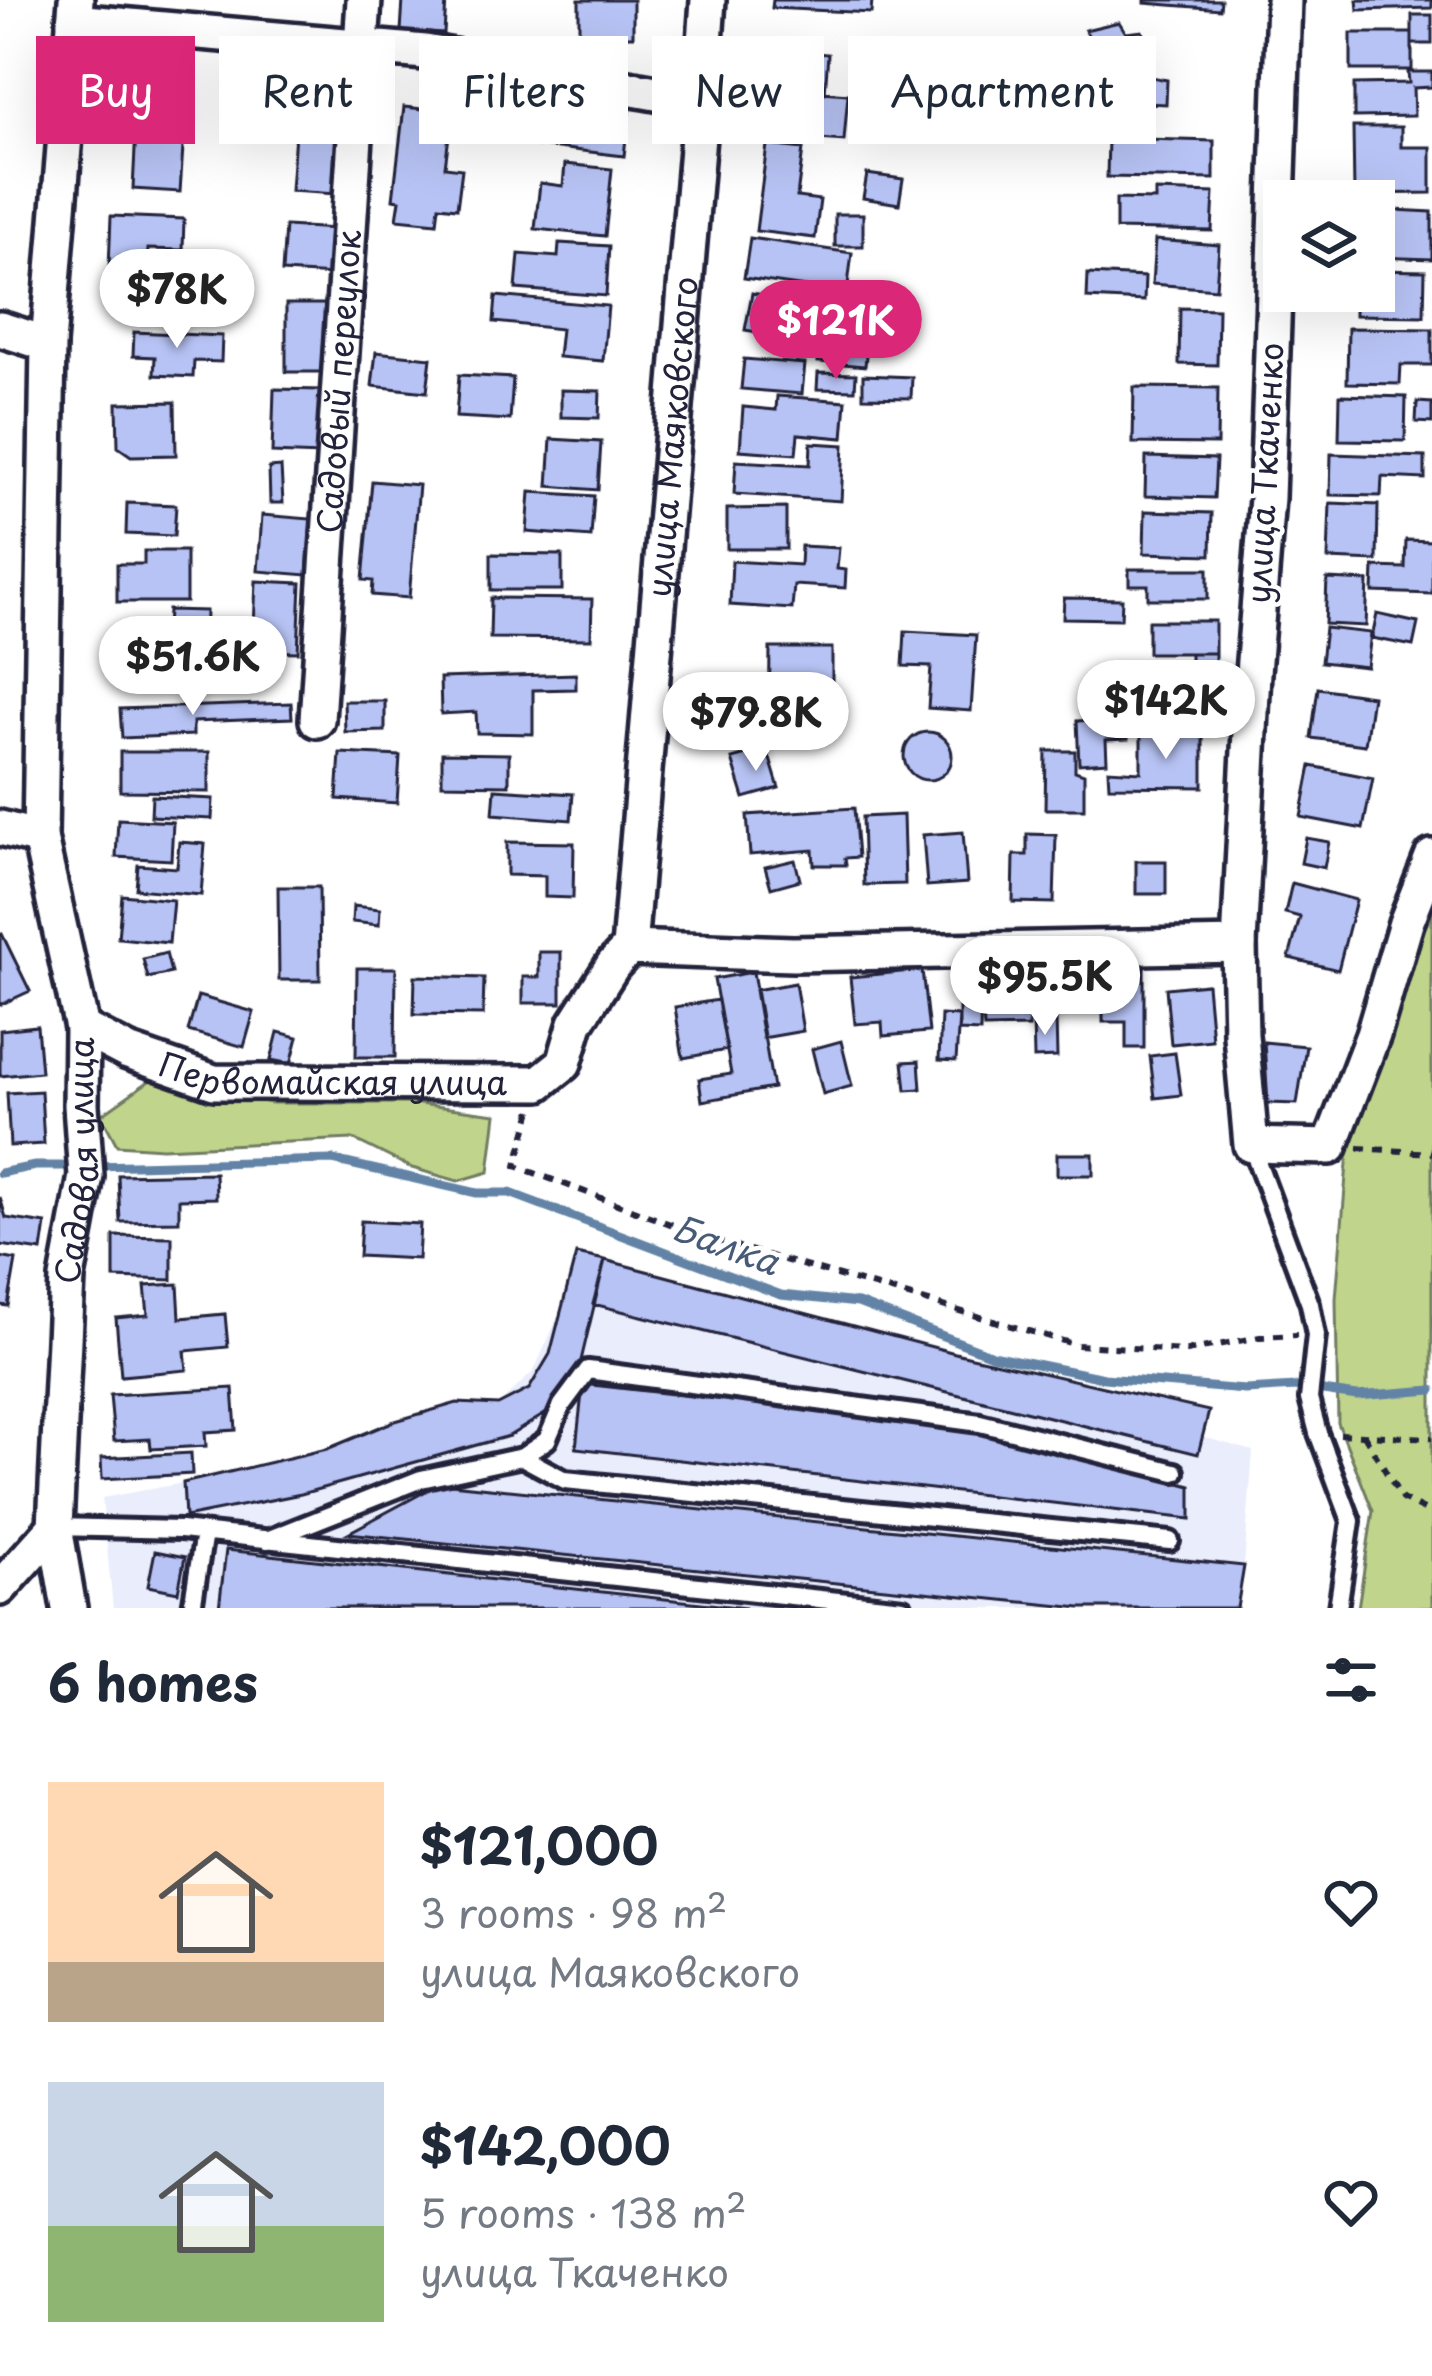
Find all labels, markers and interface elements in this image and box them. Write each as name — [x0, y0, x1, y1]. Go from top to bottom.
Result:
chip: Buy — [36, 36, 195, 144]
chip: Rent — [219, 36, 395, 144]
chip: Filters — [419, 36, 628, 144]
chip: New — [652, 36, 824, 144]
chip: Apartment — [848, 36, 1156, 144]
map controls — [1263, 180, 1395, 312]
button: layers — [1263, 180, 1395, 312]
street label: Садовый переулок — [302, 228, 372, 535]
pin: $78K — [106, 249, 248, 351]
text: $78K — [127, 258, 227, 317]
street label: улица Маяковского — [632, 274, 709, 599]
pin: $121K — [752, 280, 920, 382]
text: $121K — [777, 289, 895, 348]
street label: улица Ткаченко — [1231, 341, 1295, 605]
pin: $51.6K — [95, 616, 291, 718]
text: $51.6K — [126, 625, 260, 684]
pin: $142K — [1082, 660, 1250, 762]
text: $142K — [1104, 669, 1228, 728]
pin: $79.8K — [658, 672, 854, 774]
text: $79.8K — [690, 681, 822, 740]
pin: $95.5K — [947, 936, 1143, 1038]
text: $95.5K — [977, 945, 1113, 1004]
street label: Садовая улица — [39, 1037, 109, 1288]
street label: Первомайская улица — [153, 1038, 507, 1106]
water label: Балка — [666, 1199, 789, 1288]
text: 6 homes — [48, 1642, 258, 1719]
icon: filters — [1318, 1647, 1384, 1713]
text: $121,000 — [420, 1805, 658, 1882]
icon: home — [144, 1830, 288, 1974]
icon: heart — [1318, 1869, 1384, 1935]
text: 3 rooms · 98 m² — [420, 1882, 727, 1941]
text: улица Маяковского — [420, 1941, 800, 2000]
text: $142,000 — [420, 2105, 671, 2182]
icon: home — [144, 2130, 288, 2274]
icon: heart — [1318, 2169, 1384, 2235]
text: 5 rooms · 138 m² — [420, 2182, 747, 2241]
text: улица Ткаченко — [420, 2241, 729, 2300]

